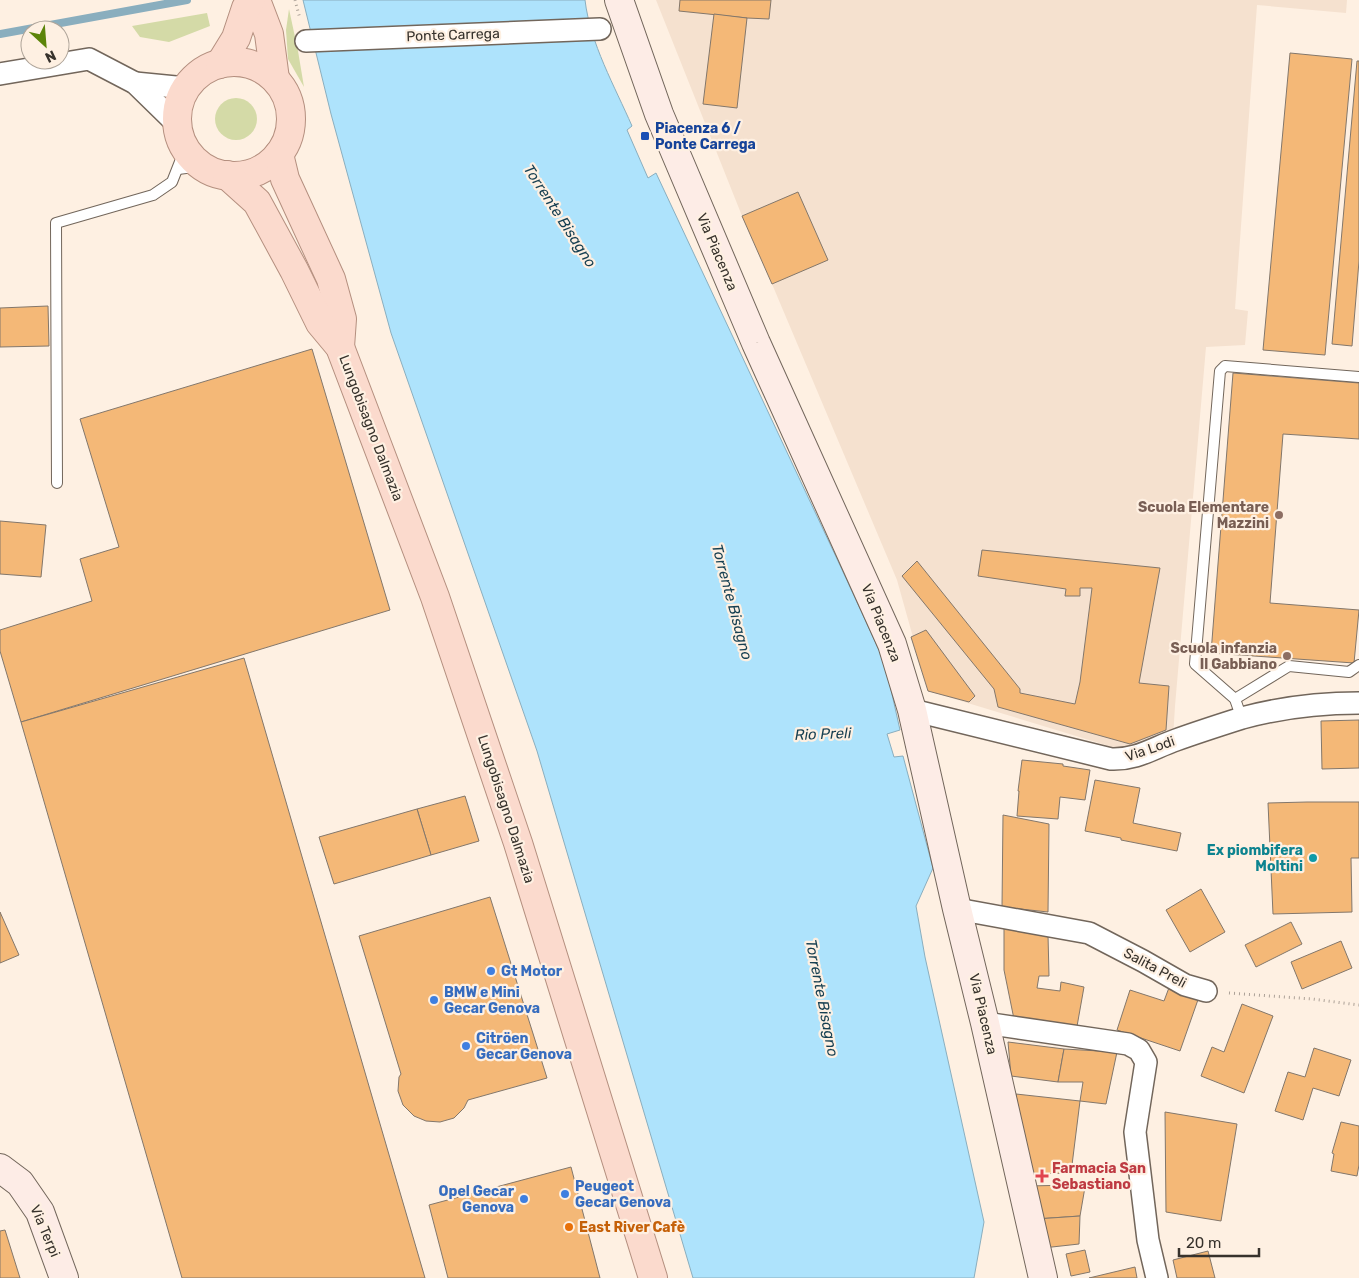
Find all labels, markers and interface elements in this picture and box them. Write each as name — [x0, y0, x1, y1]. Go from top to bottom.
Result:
north arrow — [20, 20, 70, 70]
street label: Ponte Carrega — [406, 25, 500, 45]
text: N — [42, 46, 59, 66]
place label: Piacenza 6 / Ponte Carrega — [655, 120, 756, 153]
marker: Piacenza 6 / Ponte Carrega — [639, 130, 651, 142]
water label: Torrente Bisagno — [520, 161, 600, 271]
street label: Via Piacenza — [693, 211, 741, 293]
street label: Lungobisagno Dalmazia — [335, 353, 407, 503]
place label: Scuola Elementare Mazzini — [1138, 499, 1269, 532]
marker: Scuola Elementare Mazzini — [1273, 509, 1285, 521]
water label: Torrente Bisagno — [708, 542, 756, 662]
street label: Via Piacenza — [858, 581, 904, 665]
place label: Scuola infanzia Il Gabbiano — [1170, 640, 1277, 673]
marker: Scuola infanzia Il Gabbiano — [1281, 650, 1293, 662]
water label: Rio Preli — [794, 724, 852, 744]
street label: Lungobisagno Dalmazia — [474, 733, 538, 885]
street label: Via Lodi — [1123, 733, 1177, 765]
place label: Ex piombifera Moltini — [1207, 842, 1303, 875]
marker: Ex piombifera Moltini — [1307, 852, 1319, 864]
water label: Torrente Bisagno — [802, 938, 842, 1059]
street label: Salita Preli — [1121, 944, 1189, 992]
place label: Gt Motor — [501, 963, 563, 980]
marker: Gt Motor — [485, 965, 497, 977]
street label: Via Piacenza — [965, 972, 1001, 1056]
place label: BMW e Mini Gecar Genova — [444, 984, 540, 1017]
marker: BMW e Mini Gecar Genova — [428, 994, 440, 1006]
place label: Citröen Gecar Genova — [476, 1030, 572, 1063]
marker: Citröen Gecar Genova — [460, 1040, 472, 1052]
place label: Farmacia San Sebastiano — [1052, 1160, 1146, 1193]
marker: Farmacia San Sebastiano — [1036, 1170, 1048, 1182]
place label: Peugeot Gecar Genova — [575, 1178, 671, 1211]
place label: Opel Gecar Genova — [439, 1183, 515, 1216]
marker: Peugeot Gecar Genova — [559, 1188, 571, 1200]
marker: Opel Gecar Genova — [518, 1193, 530, 1205]
street label: Via Terpi — [26, 1202, 64, 1260]
place label: East River Cafè — [579, 1219, 685, 1236]
marker: East River Cafè — [563, 1221, 575, 1233]
scale bar — [1179, 1226, 1259, 1258]
text: 20 m — [1186, 1234, 1221, 1252]

